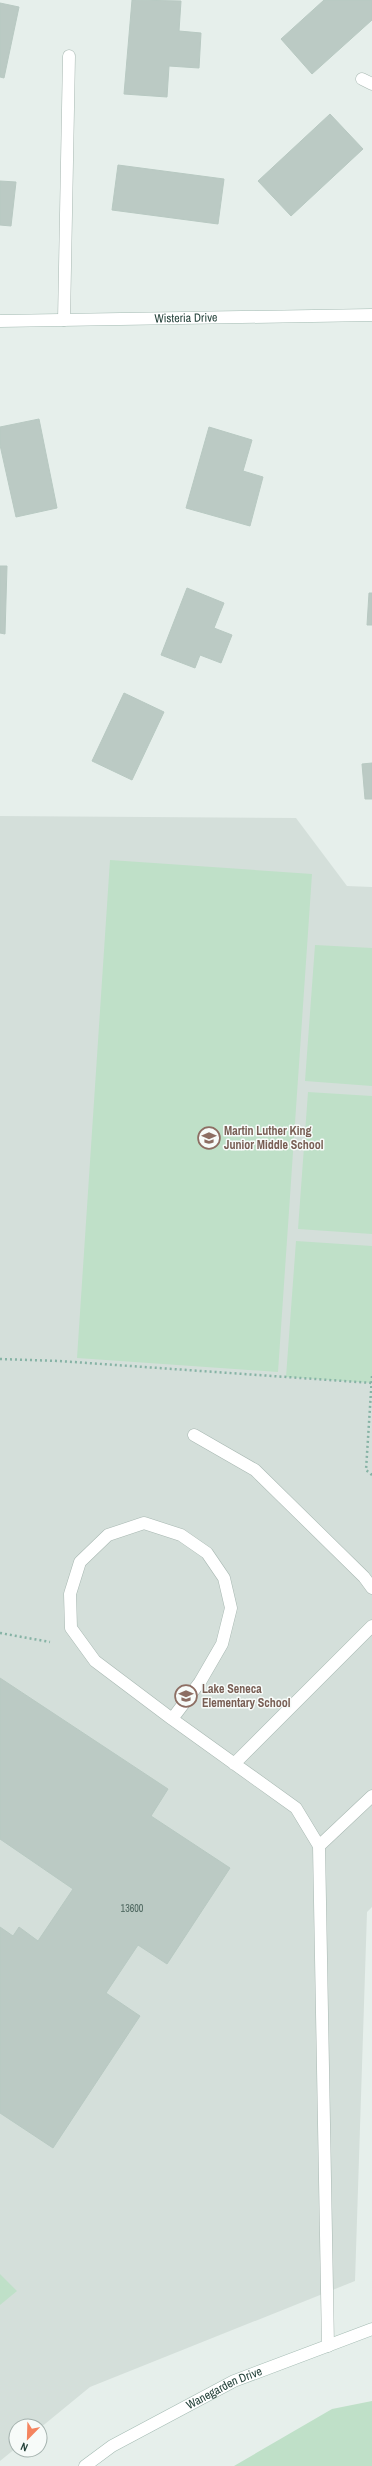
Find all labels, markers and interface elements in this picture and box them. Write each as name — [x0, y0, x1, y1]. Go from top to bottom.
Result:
street label: Wisteria Drive — [154, 309, 218, 327]
place label: Martin Luther King Junior Middle School — [224, 1123, 324, 1153]
school or university icon: Martin Luther King Junior Middle School — [196, 1125, 222, 1151]
place label: Lake Seneca Elementary School — [202, 1681, 291, 1711]
school or university icon: Lake Seneca Elementary School — [173, 1683, 199, 1709]
house number: 13600 — [121, 1902, 144, 1915]
street label: Wanegarden Drive — [183, 2363, 264, 2413]
north arrow — [8, 2418, 48, 2458]
text: N — [18, 2439, 30, 2455]

